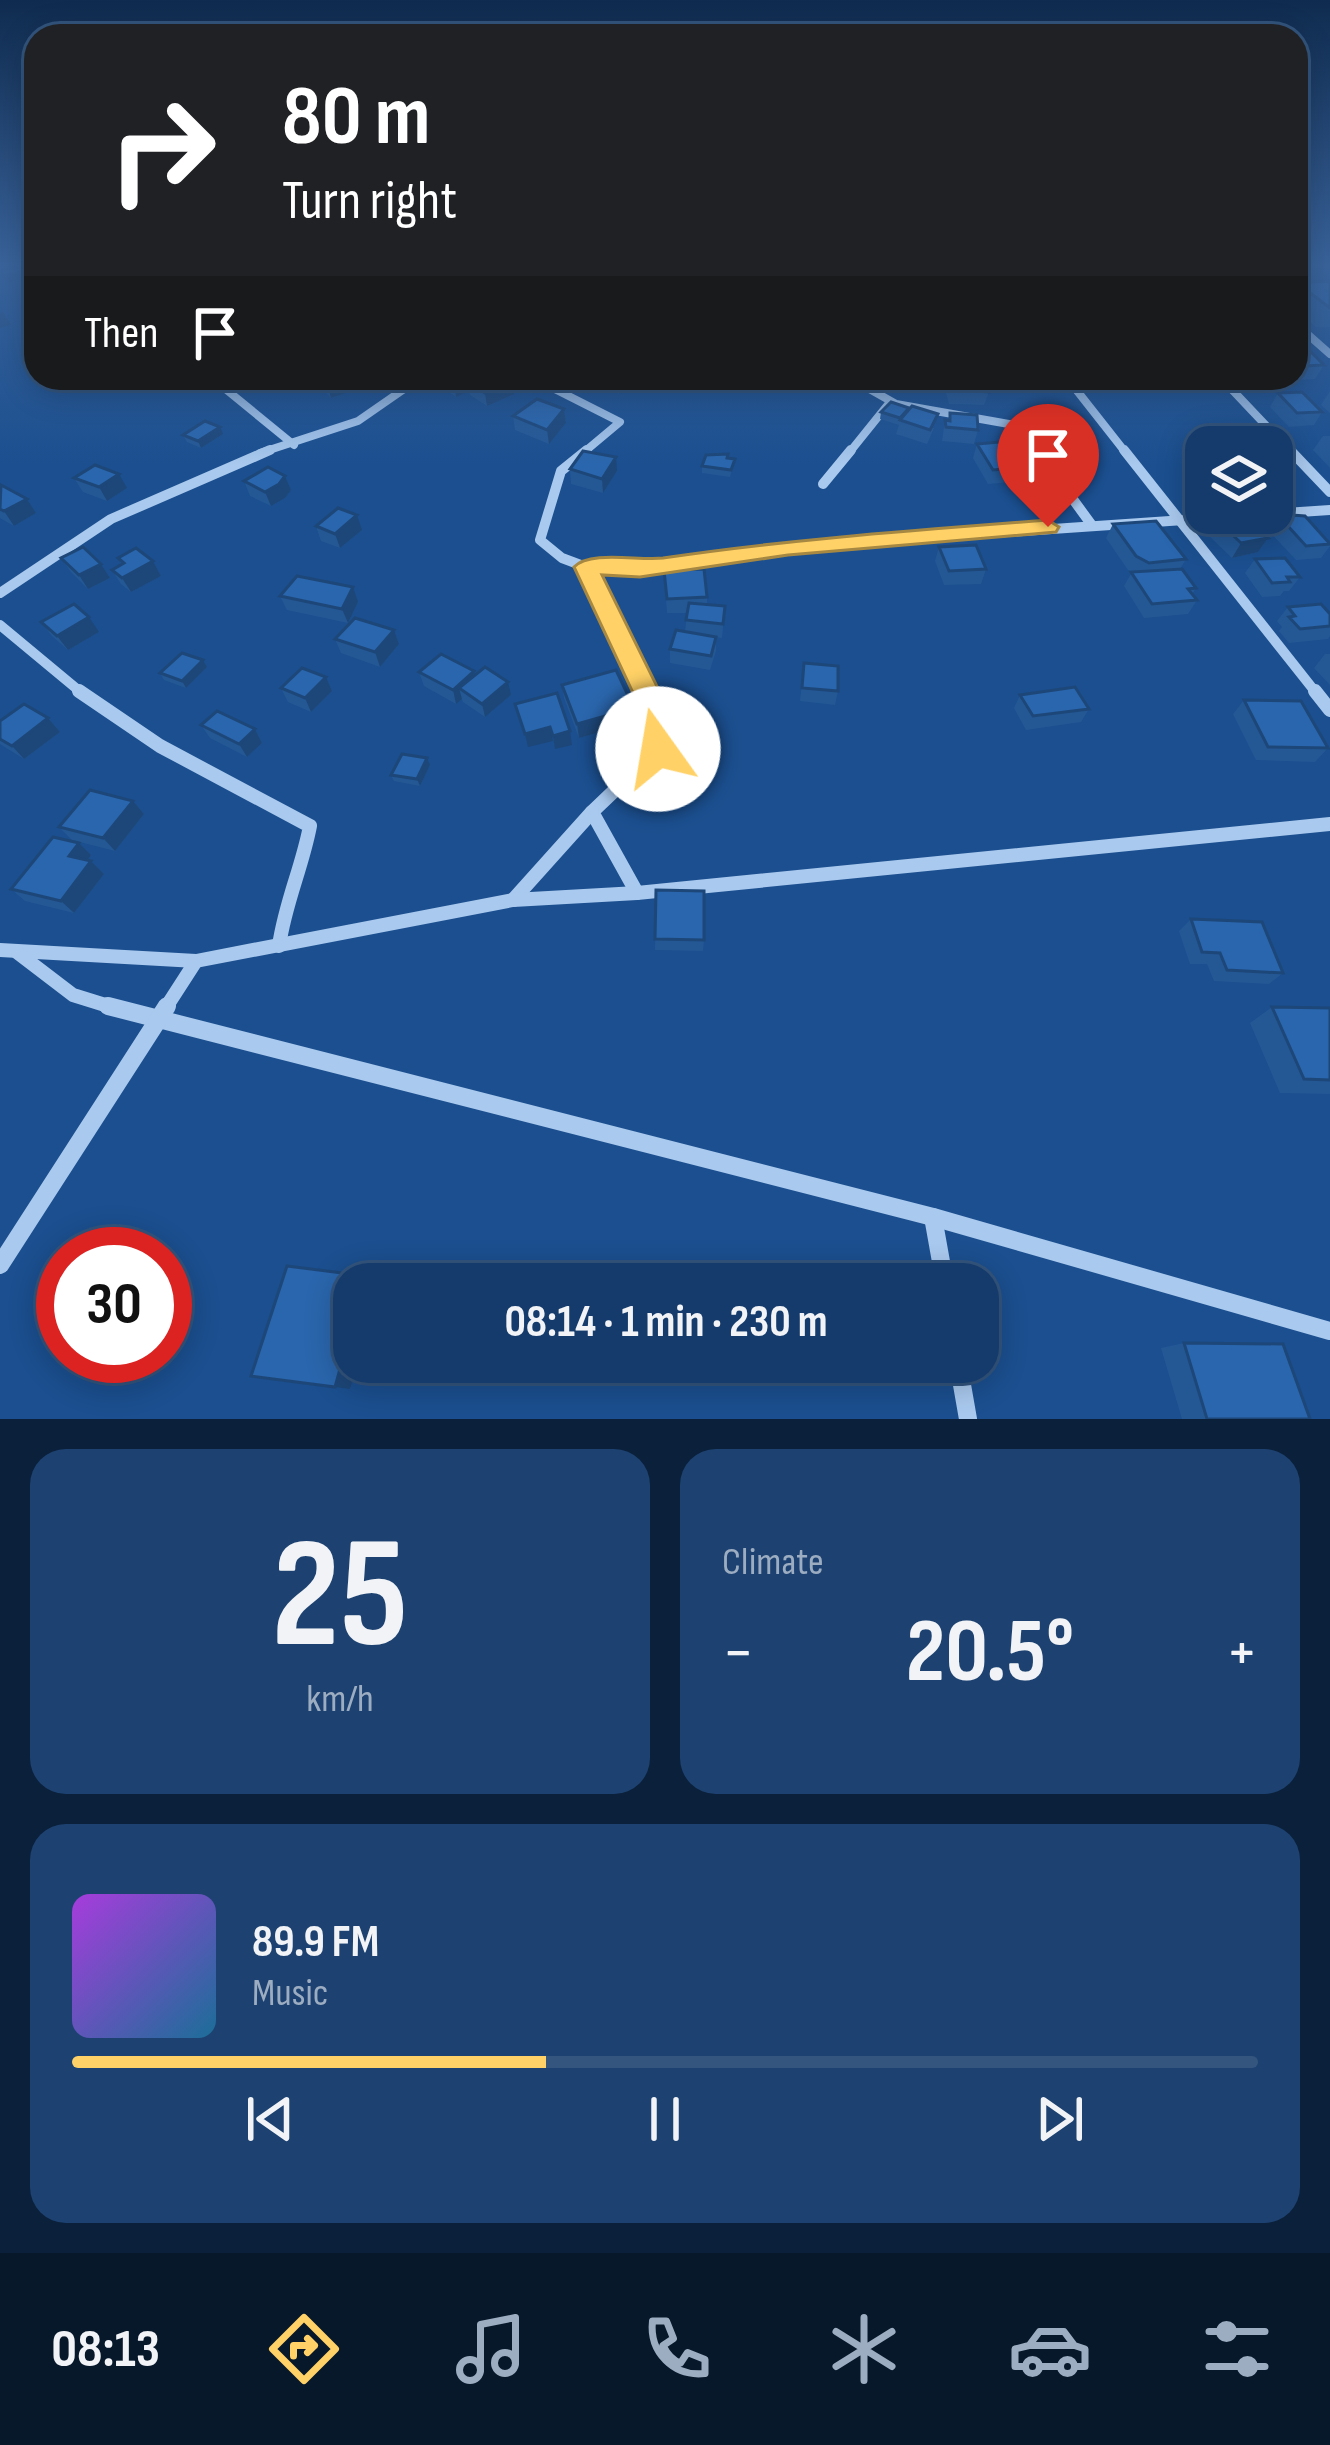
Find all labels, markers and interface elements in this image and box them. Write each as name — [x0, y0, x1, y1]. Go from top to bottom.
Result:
text: 80 m — [282, 67, 430, 168]
icon: right — [84, 72, 240, 228]
text: Turn right — [282, 169, 457, 234]
icon: arrive — [182, 300, 248, 366]
text: Then — [84, 306, 158, 361]
pin — [997, 404, 1099, 527]
icon: arrive — [1015, 422, 1081, 488]
map controls — [1185, 426, 1293, 534]
button: layers — [1185, 426, 1293, 534]
position arrow — [595, 686, 721, 812]
speed limit sign: 30 — [36, 1227, 192, 1383]
text: 08:14 · 1 min · 230 m — [504, 1295, 828, 1350]
text: 25 — [272, 1504, 408, 1691]
text: Climate — [722, 1539, 824, 1586]
text: 20.5° — [906, 1599, 1074, 1707]
text: − — [722, 1614, 754, 1693]
text: + — [1226, 1614, 1258, 1693]
text: km/h — [306, 1676, 374, 1723]
text: 89.9 FM — [252, 1915, 379, 1970]
text: Music — [252, 1970, 328, 2017]
icon: previous — [237, 2086, 303, 2152]
icon: pause — [632, 2086, 698, 2152]
icon: next — [1027, 2086, 1093, 2152]
icon: directions — [262, 2307, 346, 2391]
icon: music — [449, 2307, 533, 2391]
icon: phone — [635, 2307, 719, 2391]
icon: climate — [822, 2307, 906, 2391]
icon: car — [1008, 2307, 1092, 2391]
icon: filters — [1195, 2307, 1279, 2391]
text: 08:13 — [51, 2317, 160, 2382]

